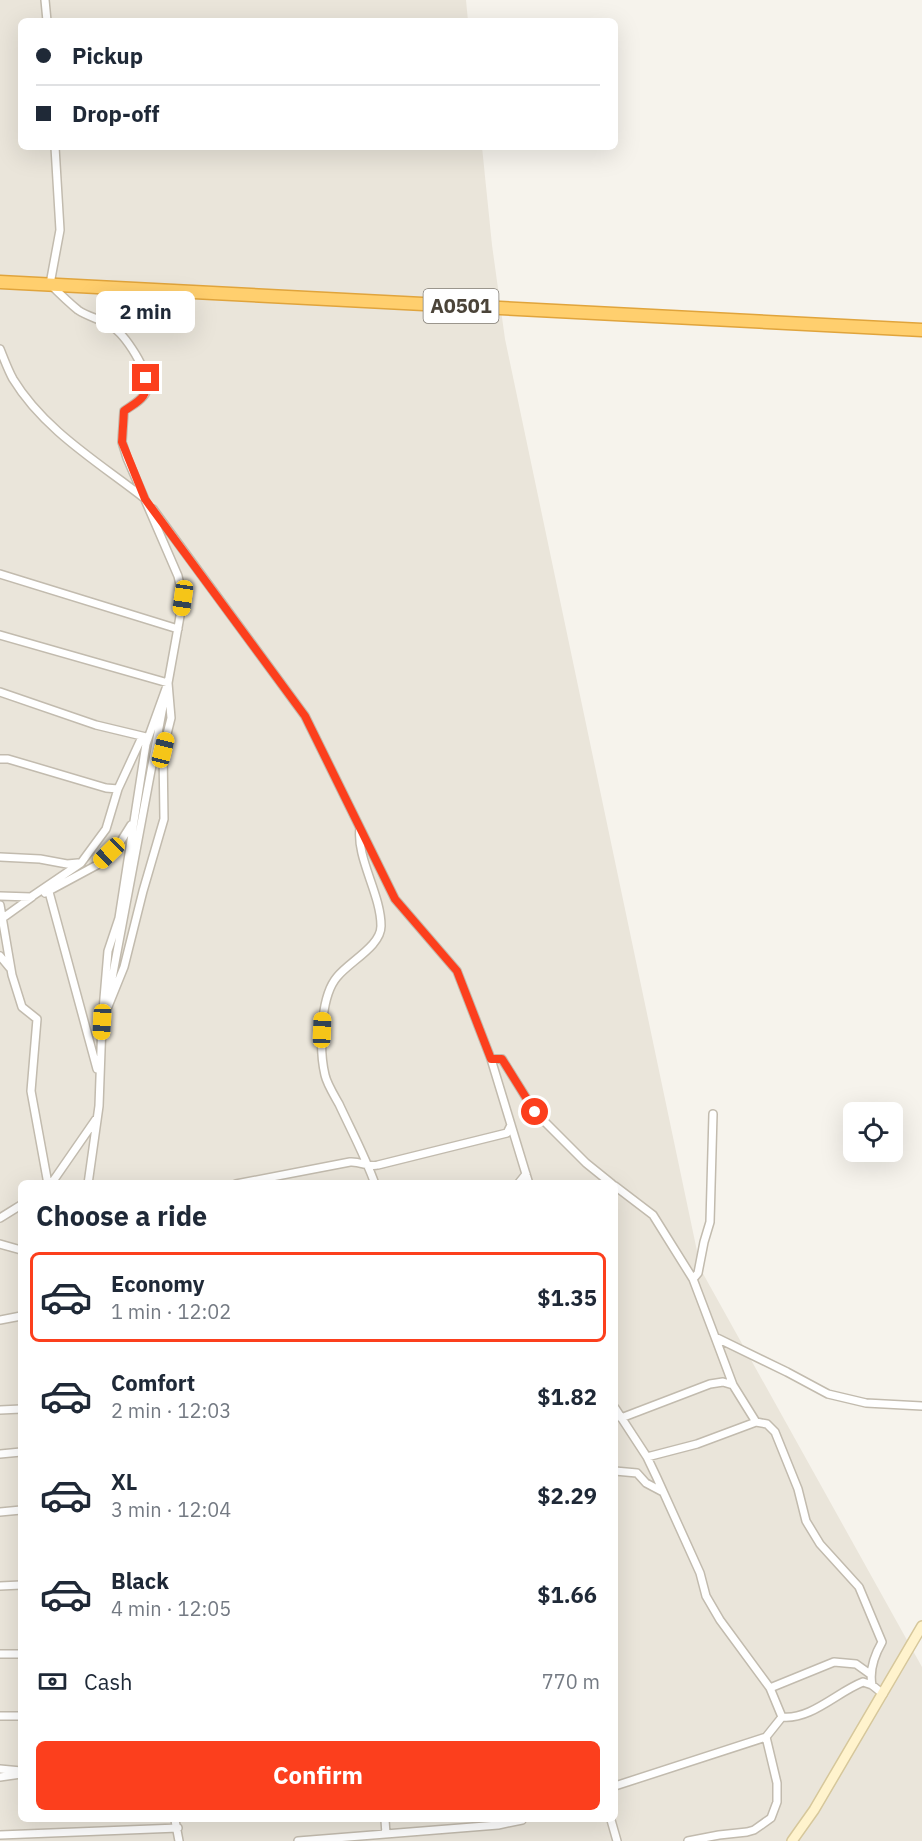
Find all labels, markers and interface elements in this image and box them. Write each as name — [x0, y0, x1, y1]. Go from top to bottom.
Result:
text: Pickup — [72, 41, 143, 70]
text: Drop-off — [72, 99, 159, 128]
road number: A0501 — [424, 289, 498, 323]
callout: 2 min — [96, 291, 195, 333]
text: 2 min — [119, 298, 172, 325]
route end — [132, 364, 159, 391]
car — [172, 579, 194, 617]
car — [150, 730, 176, 770]
car — [90, 834, 128, 872]
car — [92, 1004, 112, 1040]
car — [312, 1012, 332, 1048]
route start — [521, 1098, 548, 1125]
map controls — [843, 1102, 903, 1162]
button: locate — [843, 1102, 903, 1162]
text: Choose a ride — [36, 1198, 207, 1233]
text: Economy — [111, 1269, 205, 1298]
icon: car — [39, 1270, 93, 1324]
text: $1.35 — [537, 1283, 597, 1312]
text: 1 min · 12:02 — [111, 1298, 231, 1325]
text: Comfort — [111, 1368, 195, 1397]
icon: car — [39, 1369, 93, 1423]
text: $1.82 — [537, 1382, 597, 1411]
text: 2 min · 12:03 — [111, 1397, 231, 1424]
text: XL — [111, 1467, 137, 1496]
icon: car — [39, 1468, 93, 1522]
text: $2.29 — [537, 1481, 597, 1510]
text: 3 min · 12:04 — [111, 1496, 231, 1523]
text: Black — [111, 1566, 169, 1595]
icon: car — [39, 1567, 93, 1621]
text: $1.66 — [537, 1580, 597, 1609]
text: 4 min · 12:05 — [111, 1595, 231, 1622]
icon: cash — [36, 1665, 69, 1698]
text: Cash — [84, 1667, 133, 1696]
text: 770 m — [542, 1668, 600, 1695]
button: Confirm — [36, 1741, 600, 1810]

